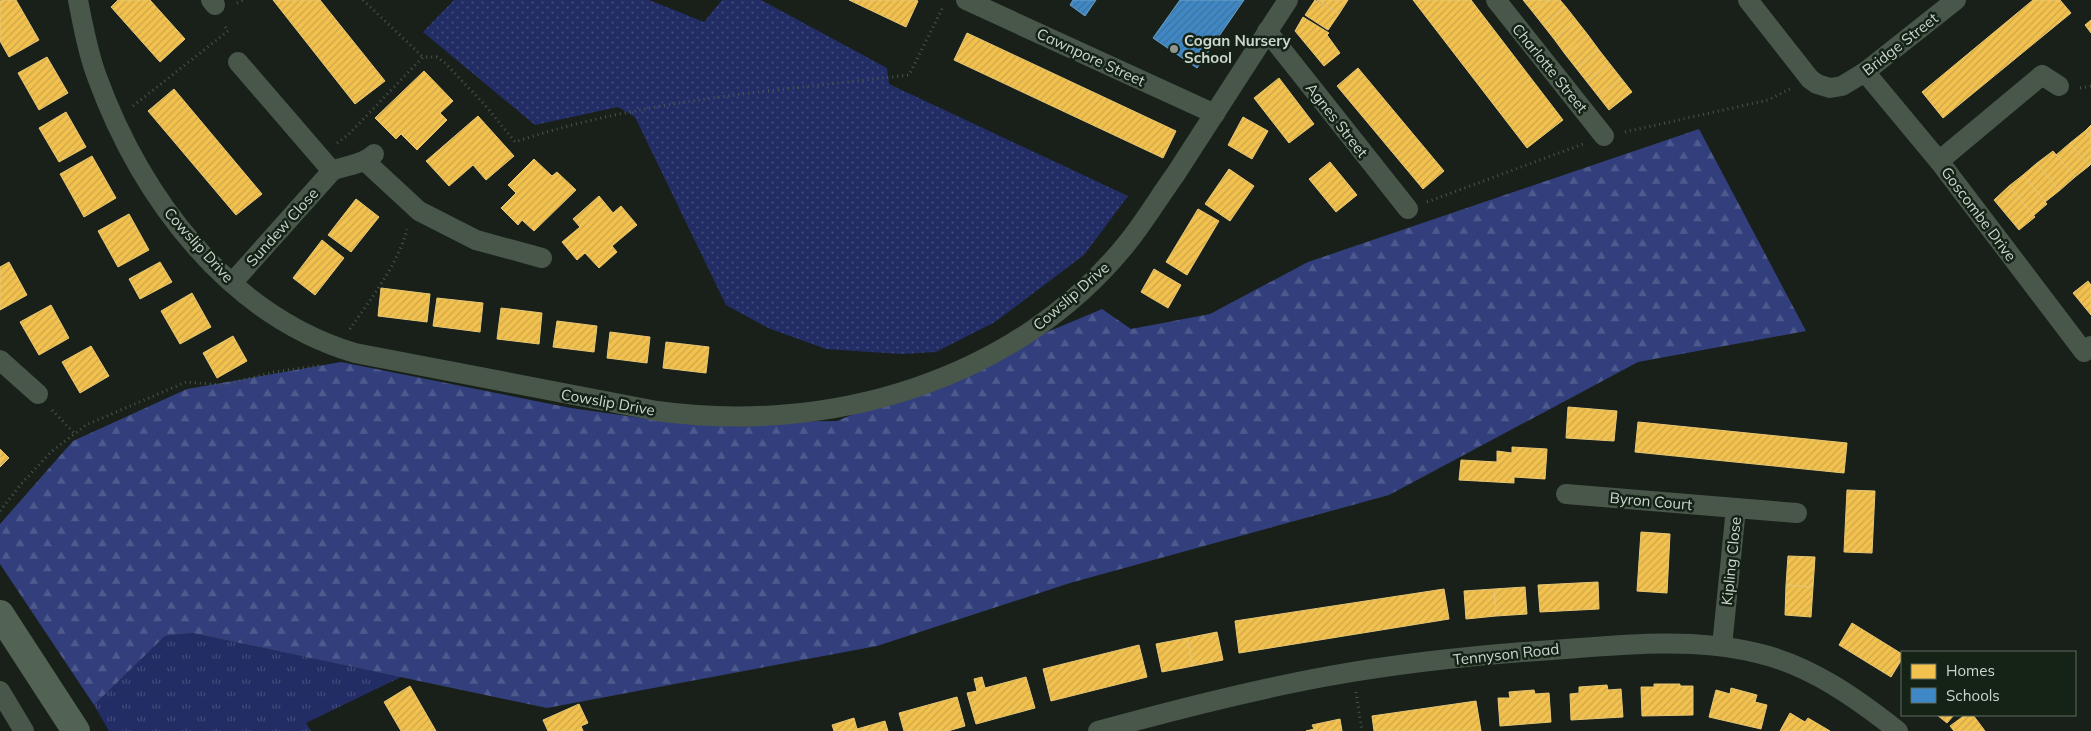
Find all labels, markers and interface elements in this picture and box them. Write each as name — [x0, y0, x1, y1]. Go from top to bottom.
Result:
street label: Bridge Street — [1858, 9, 1942, 79]
street label: Charlotte Street — [1508, 20, 1592, 116]
street label: Cawnpore Street — [1034, 24, 1148, 90]
place label: Cogan Nursery School — [1184, 31, 1292, 67]
marker: Cogan Nursery School — [1168, 43, 1180, 55]
street label: Agnes Street — [1302, 79, 1372, 161]
street label: Goscombe Drive — [1937, 163, 2021, 265]
street label: Sundew Close — [242, 184, 322, 270]
street label: Cowslip Drive — [160, 203, 238, 287]
street label: Cowslip Drive — [1029, 258, 1113, 334]
street label: Cowslip Drive — [560, 384, 656, 420]
street label: Byron Court — [1609, 488, 1693, 514]
street label: Kipling Close — [1717, 516, 1745, 606]
street label: Tennyson Road — [1452, 639, 1560, 669]
legend — [1901, 651, 2076, 716]
text: Homes — [1946, 661, 1995, 680]
text: Schools — [1946, 686, 2000, 705]

